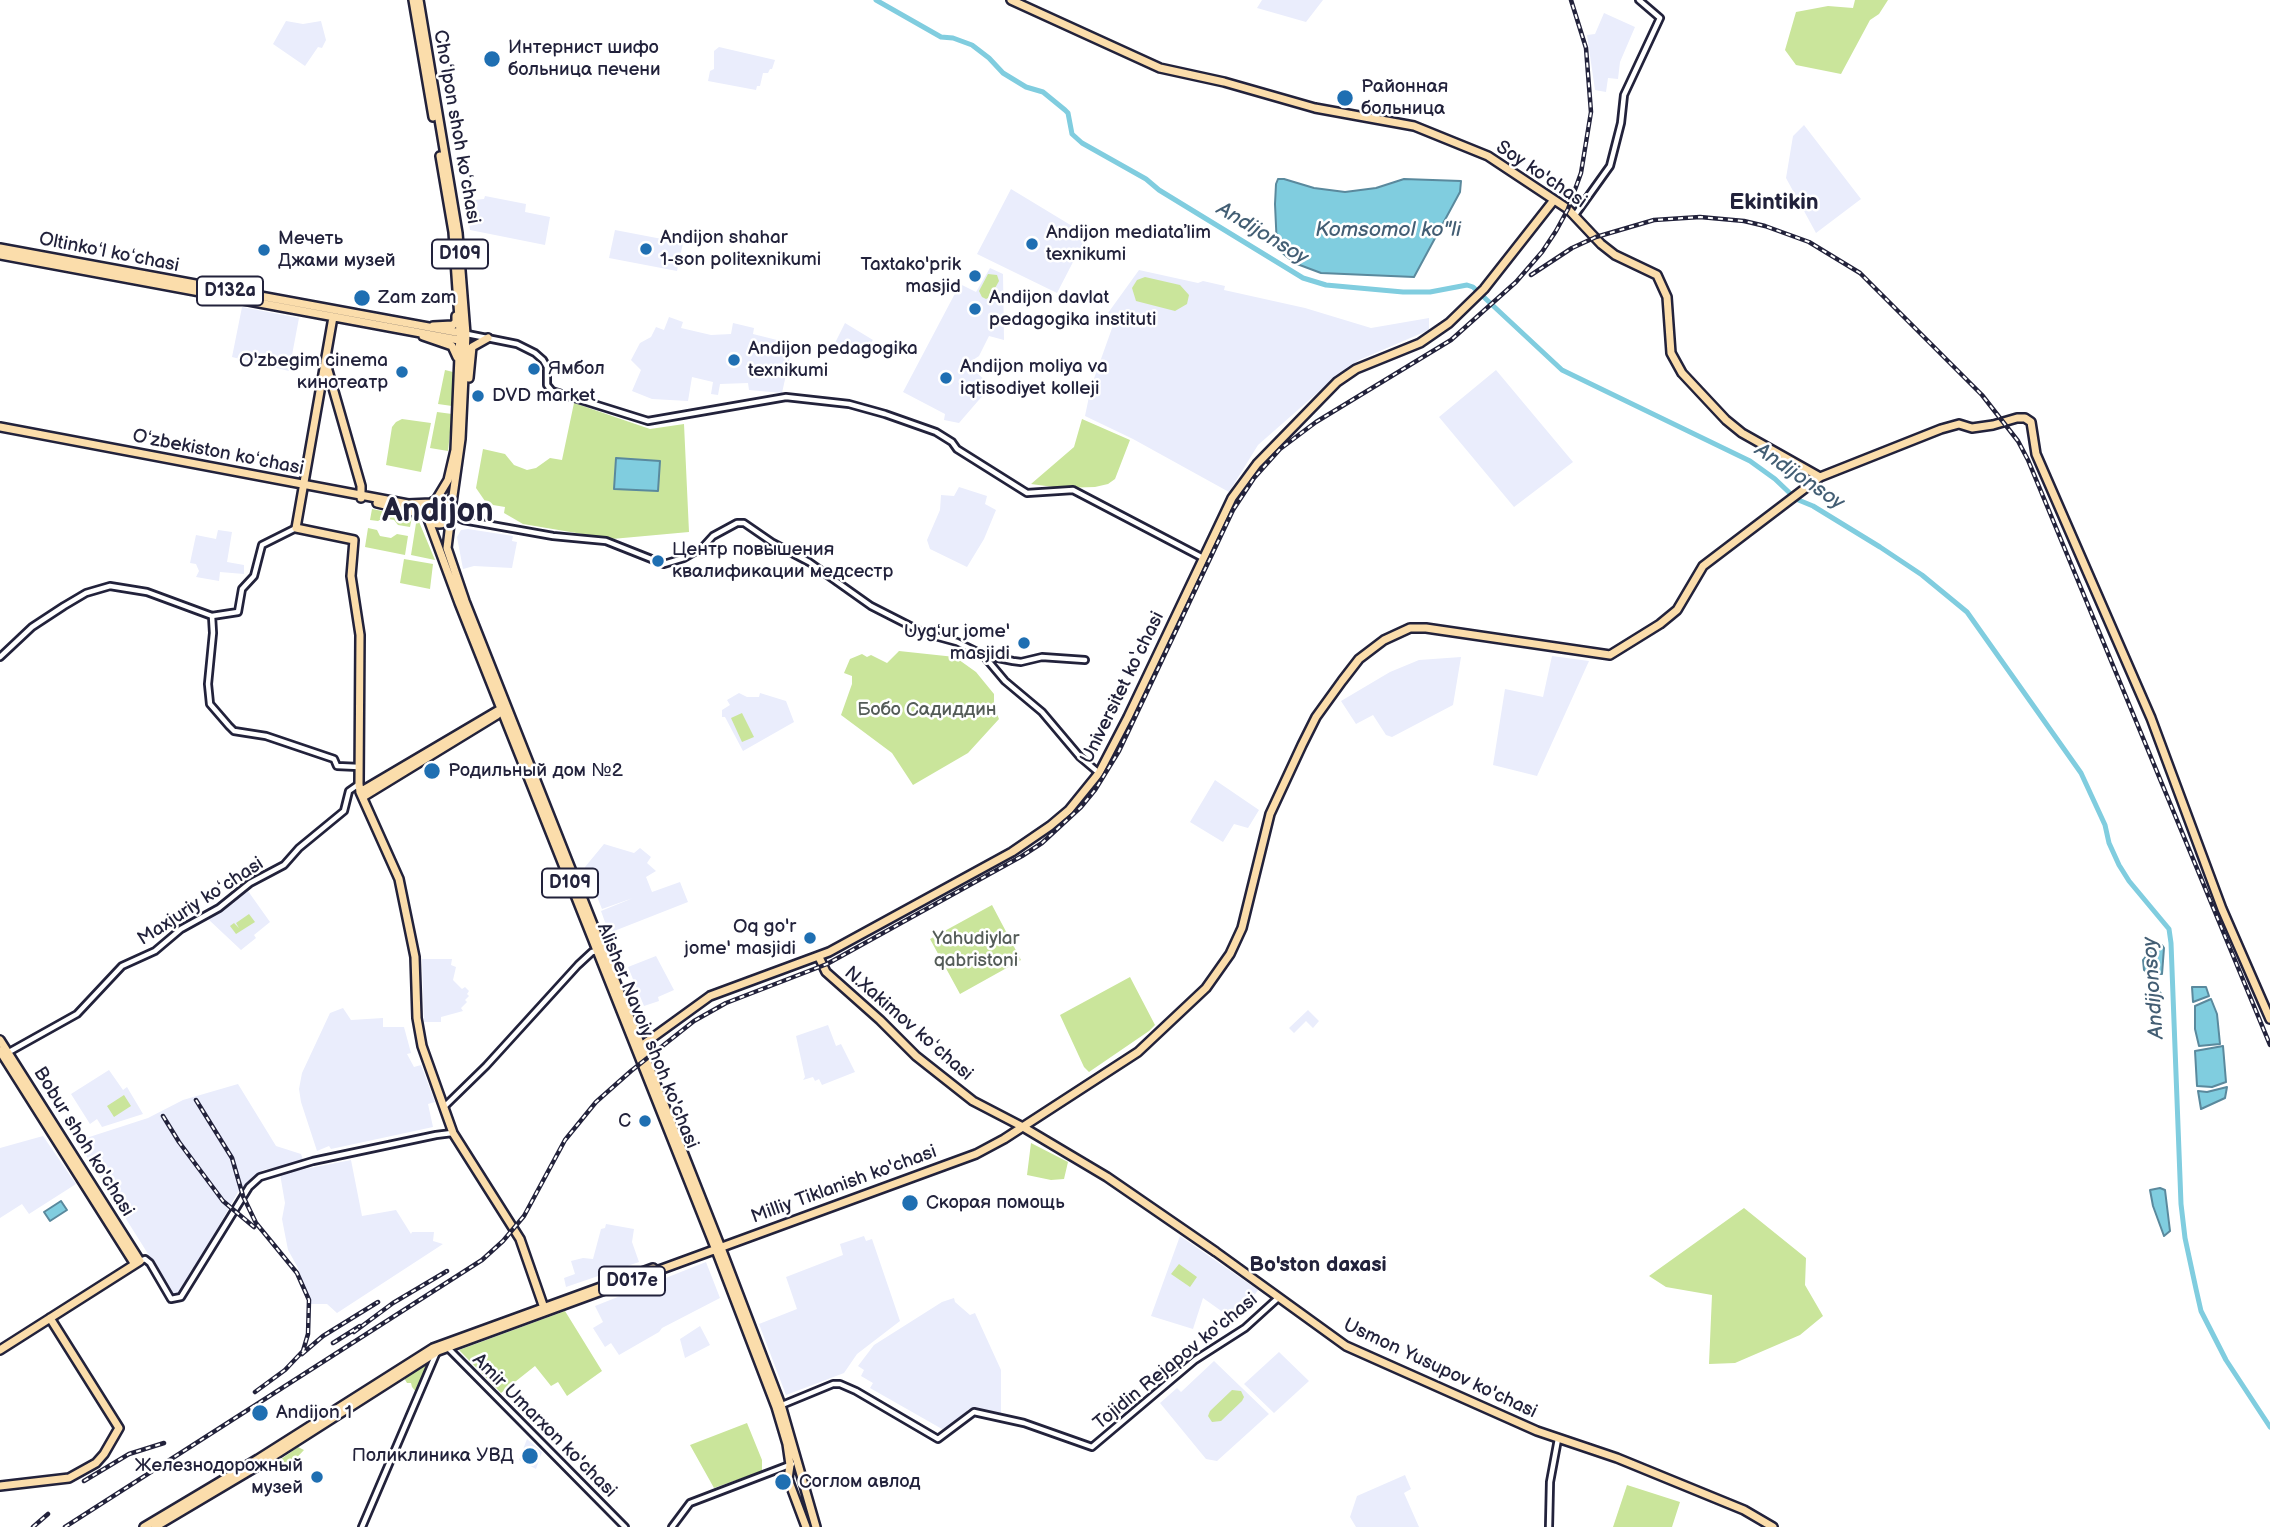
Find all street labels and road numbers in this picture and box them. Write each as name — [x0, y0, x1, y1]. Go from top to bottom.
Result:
street label: Choʻlpon shoh koʻchasi — [428, 28, 484, 226]
street label: Soy ko'chasi — [1491, 136, 1591, 214]
street label: Oltinkoʻl koʻchasi — [37, 228, 181, 278]
road number: D109 — [432, 240, 488, 268]
road number: D132a — [197, 276, 263, 306]
street label: Oʻzbekiston koʻchasi — [130, 425, 306, 481]
street label: Universitet kо‘chasi — [1076, 608, 1170, 768]
street label: Maxjuriy koʻchasi — [134, 853, 268, 951]
road number: D109 — [542, 868, 598, 898]
street label: Alisher Navoiy shoh ko'chasi — [591, 920, 703, 1152]
street label: N.Xakimov koʻchasi — [839, 962, 977, 1086]
street label: Bobur shoh ko'chasi — [28, 1063, 138, 1221]
street label: Milliy Tiklanish ko'chasi — [748, 1141, 940, 1229]
road number: D017e — [599, 1266, 665, 1296]
street label: Tojidin Rejapov ko'chasi — [1089, 1289, 1263, 1435]
street label: Usmon Yusupov ko'chasi — [1340, 1314, 1540, 1424]
street label: Amir Umarxon ko'chasi — [467, 1349, 621, 1503]

